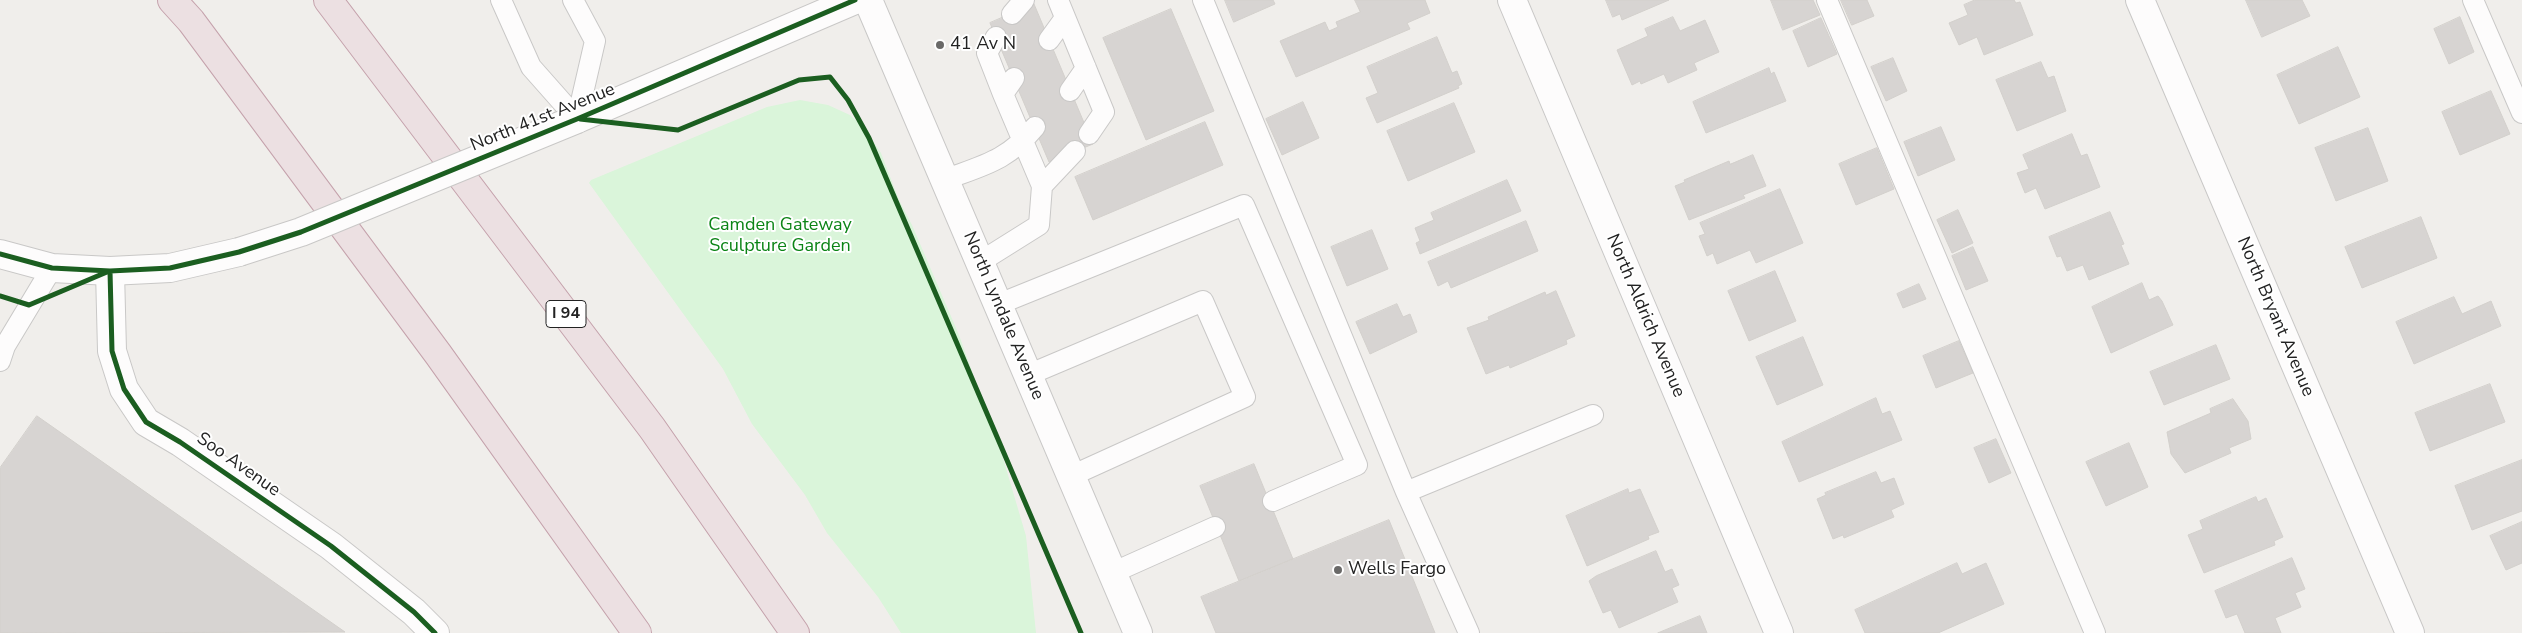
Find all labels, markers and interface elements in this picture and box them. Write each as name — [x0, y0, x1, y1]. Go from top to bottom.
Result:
place label: 41 Av N — [950, 34, 1016, 56]
marker: 41 Av N — [934, 39, 946, 51]
street label: North 41st Avenue — [468, 79, 618, 157]
park label: Camden Gateway Sculpture Garden — [708, 215, 852, 258]
street label: North Lyndale Avenue — [958, 229, 1048, 403]
street label: North Aldrich Avenue — [1601, 231, 1689, 401]
street label: North Bryant Avenue — [2232, 234, 2318, 400]
road number: I 94 — [546, 300, 586, 328]
street label: Soo Avenue — [192, 428, 284, 502]
place label: Wells Fargo — [1348, 559, 1446, 581]
marker: Wells Fargo — [1332, 564, 1344, 576]

